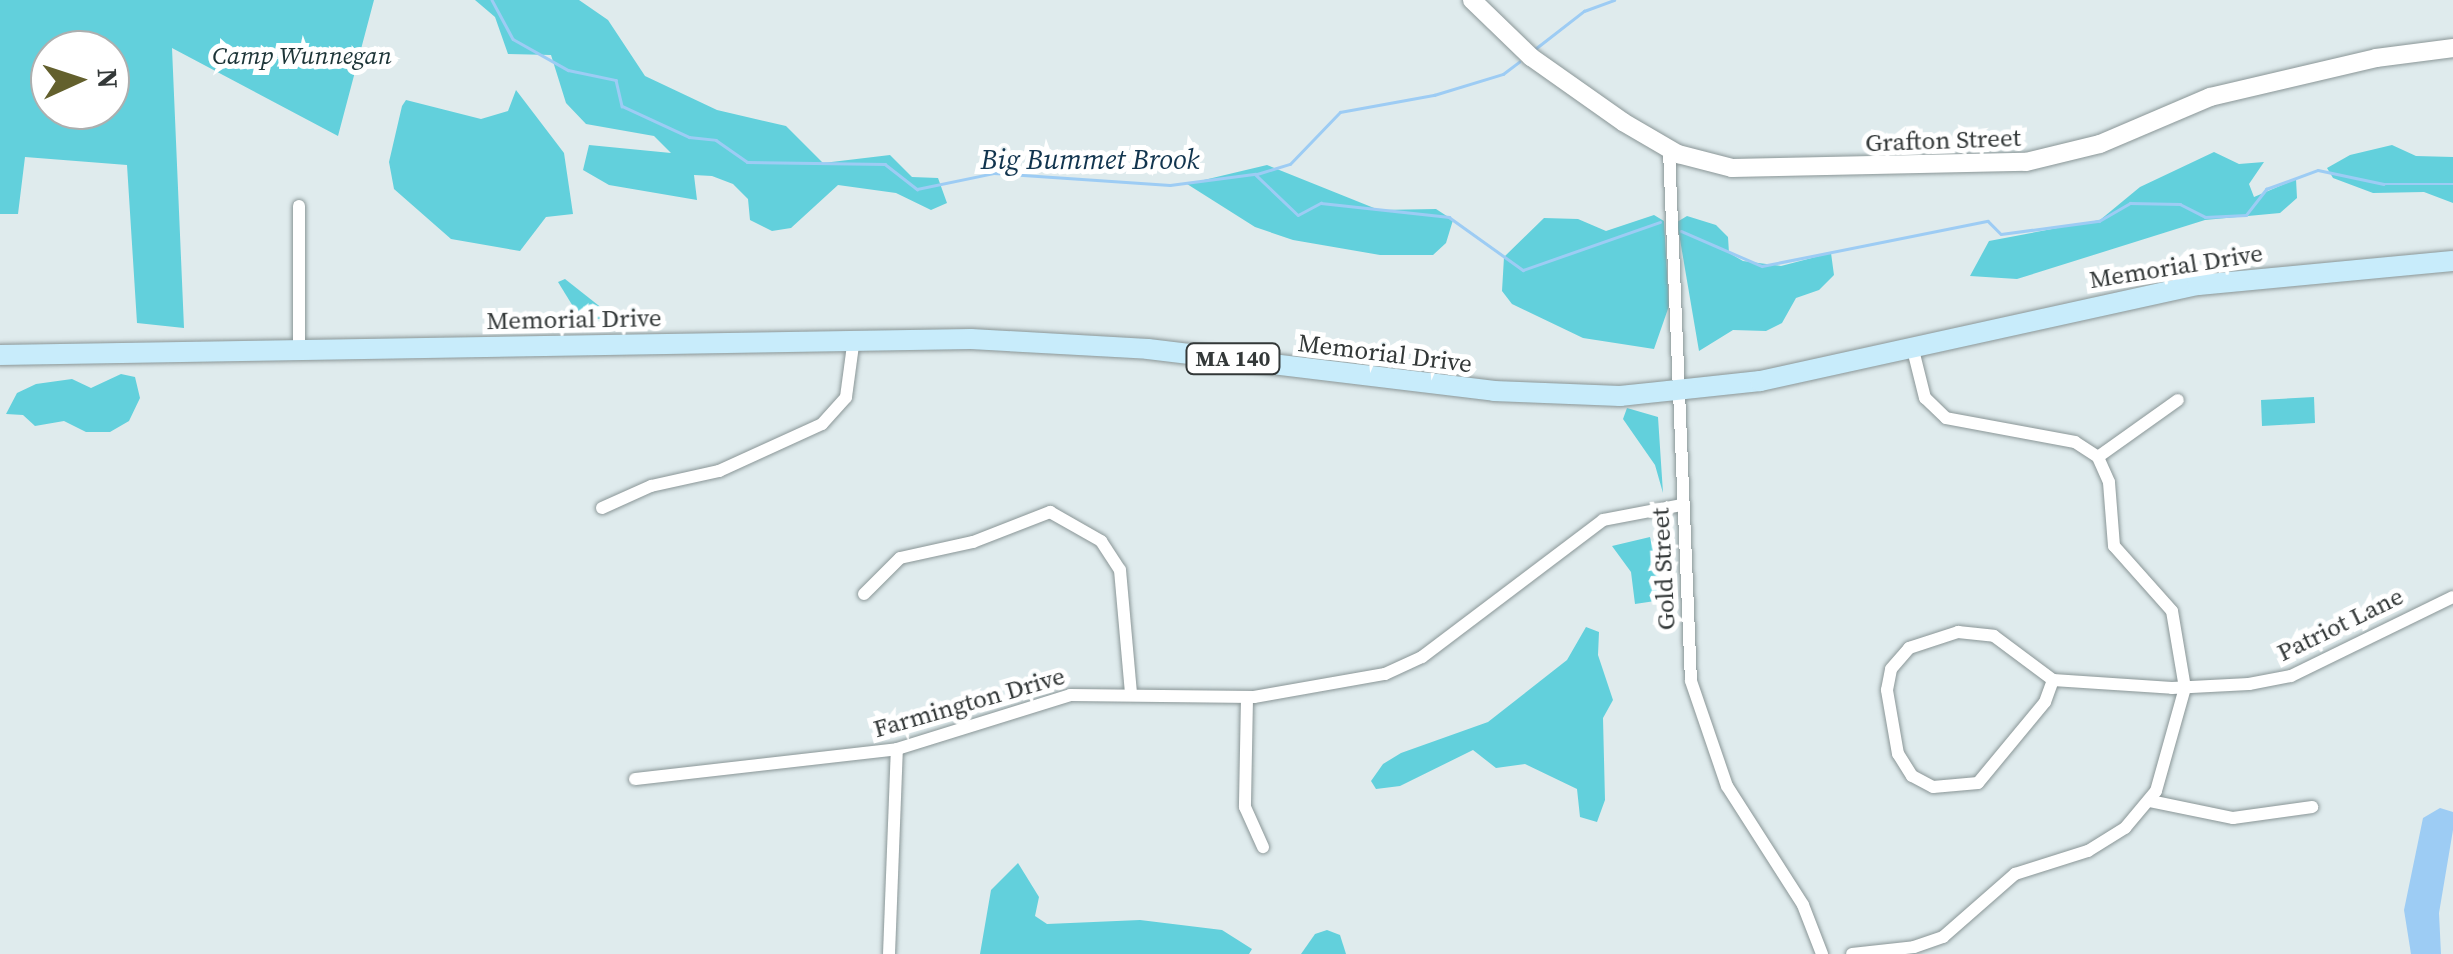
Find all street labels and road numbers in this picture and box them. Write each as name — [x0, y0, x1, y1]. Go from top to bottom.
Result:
street label: Grafton Street — [1865, 122, 2021, 158]
street label: Memorial Drive — [2087, 237, 2265, 295]
street label: Memorial Drive — [486, 302, 662, 336]
street label: Memorial Drive — [1296, 327, 1474, 379]
road number: MA 140 — [1183, 342, 1283, 376]
street label: Gold Street — [1645, 507, 1681, 631]
street label: Patriot Lane — [2272, 581, 2408, 667]
street label: Farmington Drive — [870, 660, 1068, 744]

